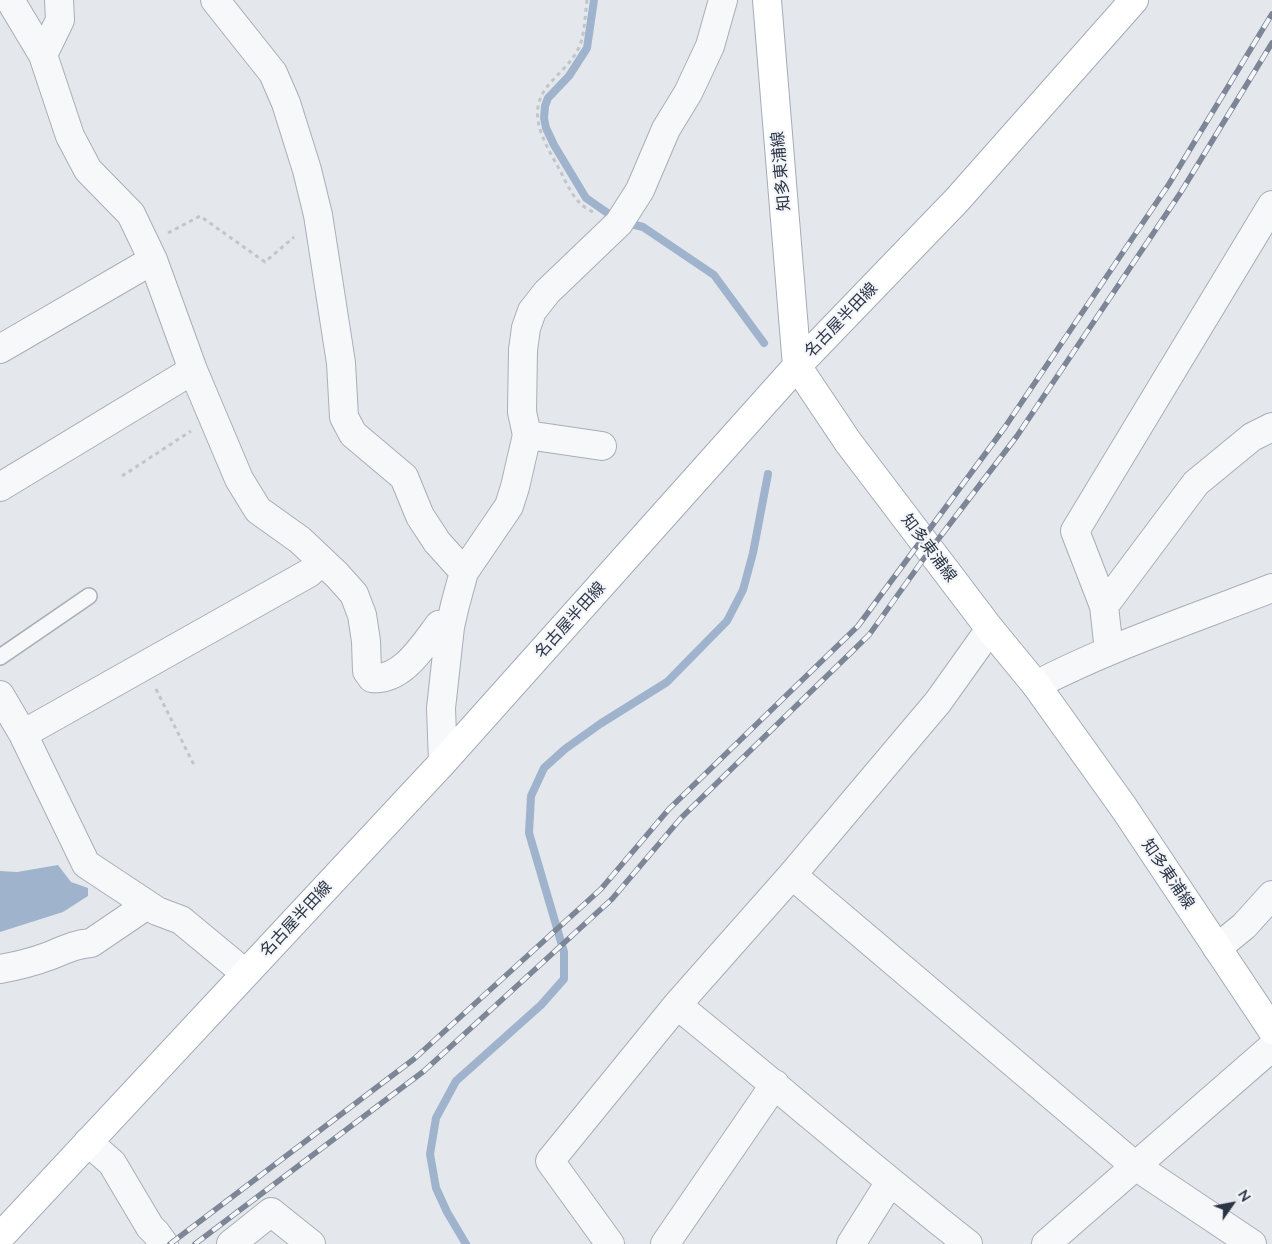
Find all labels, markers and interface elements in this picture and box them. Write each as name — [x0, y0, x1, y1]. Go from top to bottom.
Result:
street label: 知多東浦線 — [768, 130, 794, 212]
street label: 名古屋半田線 — [801, 279, 881, 361]
street label: 知多東浦線 — [897, 510, 961, 586]
street label: 名古屋半田線 — [531, 578, 609, 662]
street label: 知多東浦線 — [1138, 835, 1198, 913]
street label: 名古屋半田線 — [256, 877, 336, 961]
north arrow — [1207, 1179, 1257, 1229]
text: N — [1235, 1186, 1255, 1205]

